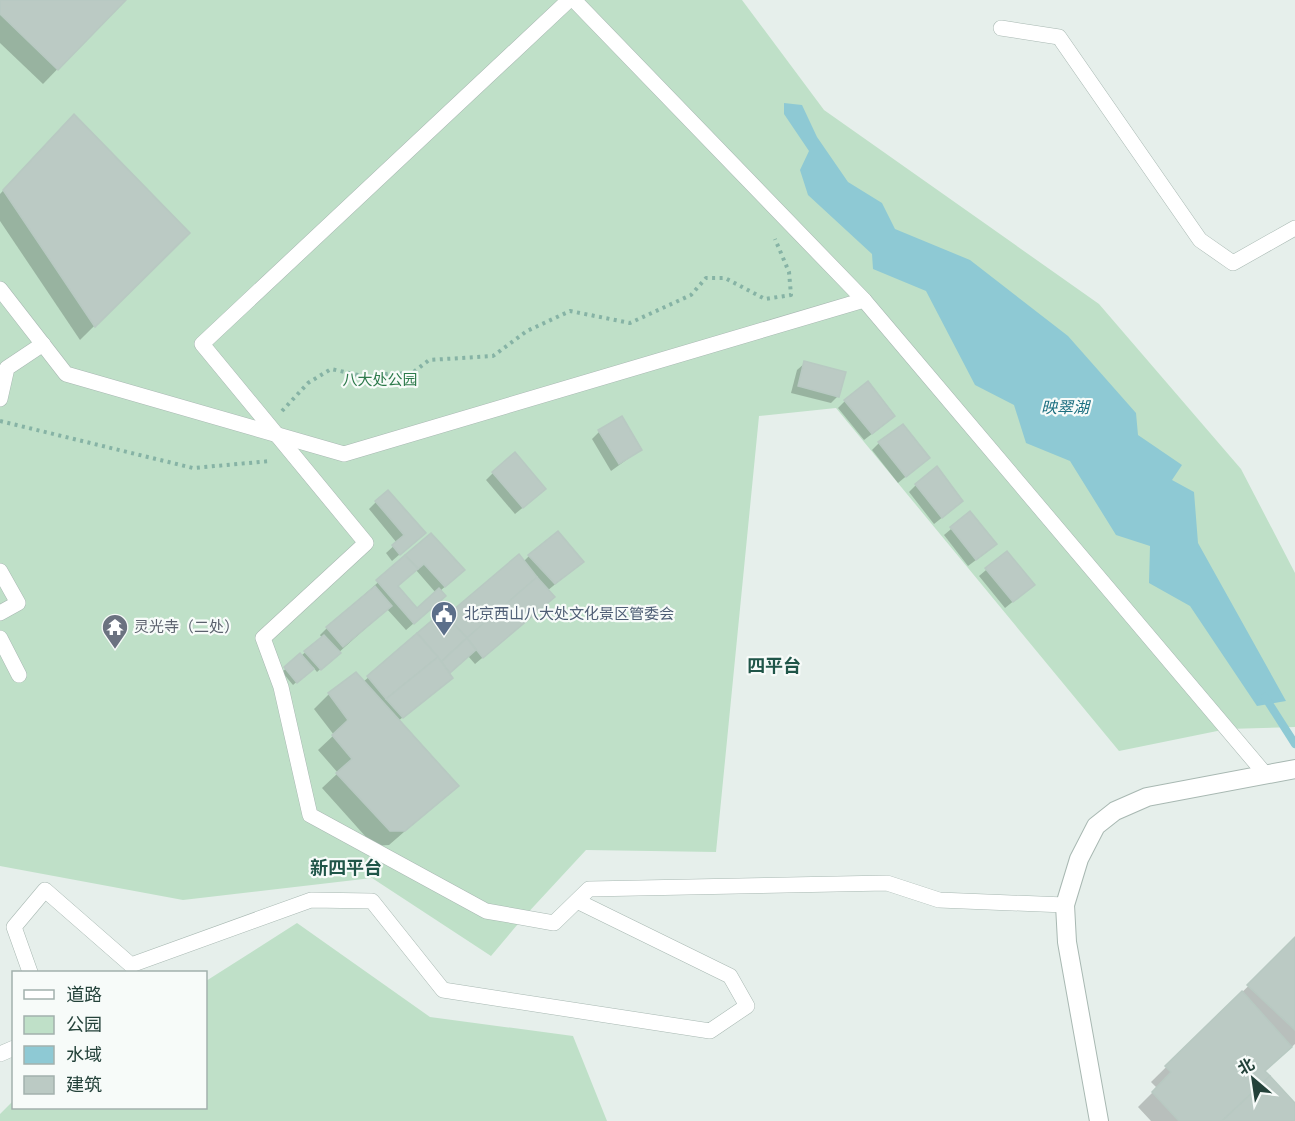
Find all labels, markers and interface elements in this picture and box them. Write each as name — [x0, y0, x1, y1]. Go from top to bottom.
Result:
park label: 八大处公园 — [342, 371, 418, 389]
water label: 映翠湖 — [1041, 398, 1092, 417]
public building icon: 北京西山八大处文化景区管委会 — [429, 599, 459, 637]
place label: 北京西山八大处文化景区管委会 — [464, 605, 674, 623]
temple icon: 灵光寺（二处） — [100, 612, 130, 650]
place label: 灵光寺（二处） — [134, 618, 239, 636]
district label: 四平台 — [747, 655, 801, 676]
district label: 新四平台 — [310, 857, 382, 878]
legend — [12, 971, 207, 1109]
text: 道路 — [66, 984, 102, 1005]
text: 公园 — [66, 1014, 102, 1035]
text: 水域 — [66, 1044, 102, 1065]
north arrow — [1223, 1049, 1283, 1109]
text: 北 — [1234, 1054, 1258, 1079]
text: 建筑 — [66, 1074, 102, 1095]

